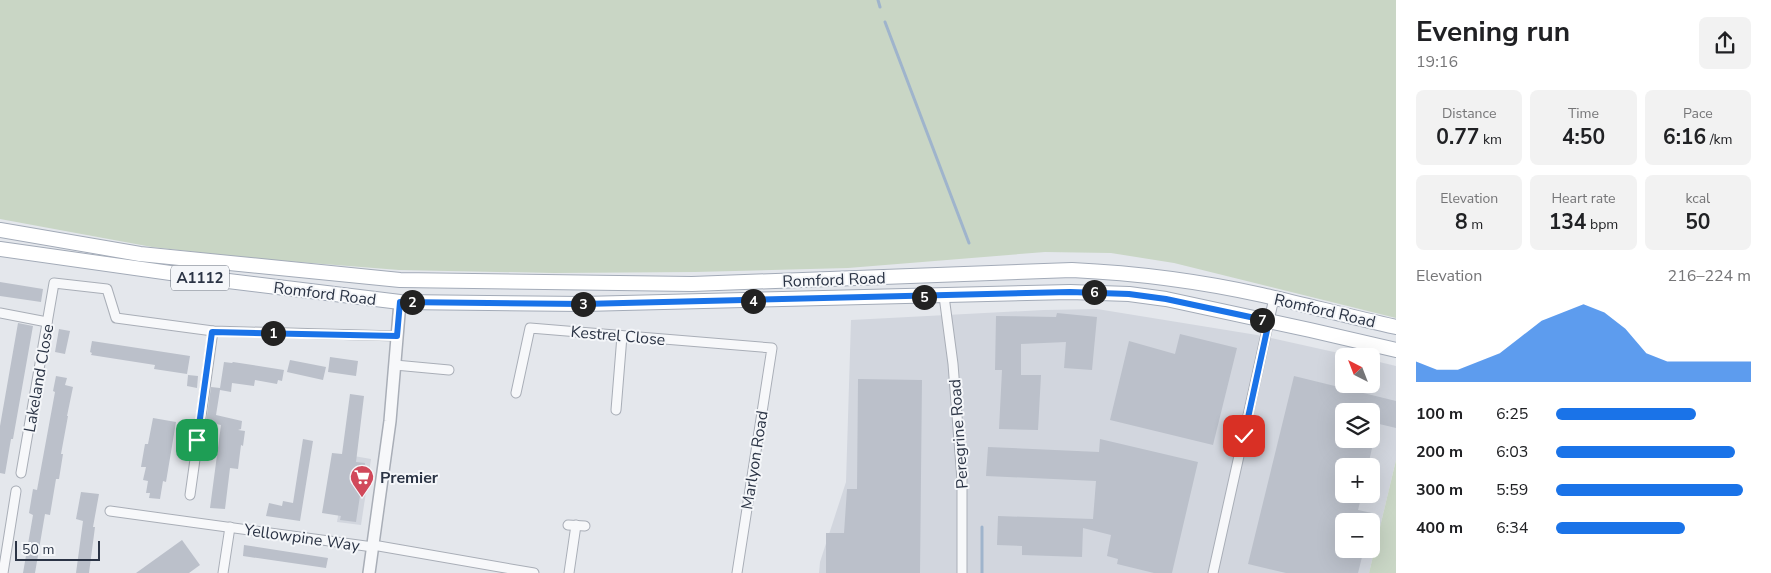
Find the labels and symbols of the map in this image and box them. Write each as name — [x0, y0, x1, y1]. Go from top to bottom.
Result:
road number: A1112 — [171, 266, 229, 290]
street label: Romford Road — [782, 267, 886, 293]
street label: Romford Road — [272, 277, 378, 311]
pin: 6 — [1082, 280, 1106, 304]
pin: 5 — [912, 284, 936, 310]
pin: 4 — [740, 288, 766, 314]
street label: Romford Road — [1272, 289, 1378, 333]
pin: 2 — [400, 290, 424, 314]
pin: 3 — [570, 292, 596, 316]
pin: 7 — [1250, 308, 1274, 332]
pin: 1 — [260, 320, 286, 346]
street label: Kestrel Close — [570, 321, 666, 351]
street label: Lakeland Close — [19, 322, 59, 434]
north arrow — [1335, 348, 1380, 392]
street label: Peregrine Road — [944, 378, 974, 490]
street label: Marlyon Road — [736, 409, 774, 511]
pin — [1223, 415, 1265, 457]
pin — [176, 419, 218, 461]
supermarket icon: Premier — [349, 464, 375, 498]
place label: Premier — [380, 467, 439, 489]
street label: Yellowpine Way — [242, 519, 362, 557]
scale bar — [15, 538, 100, 561]

